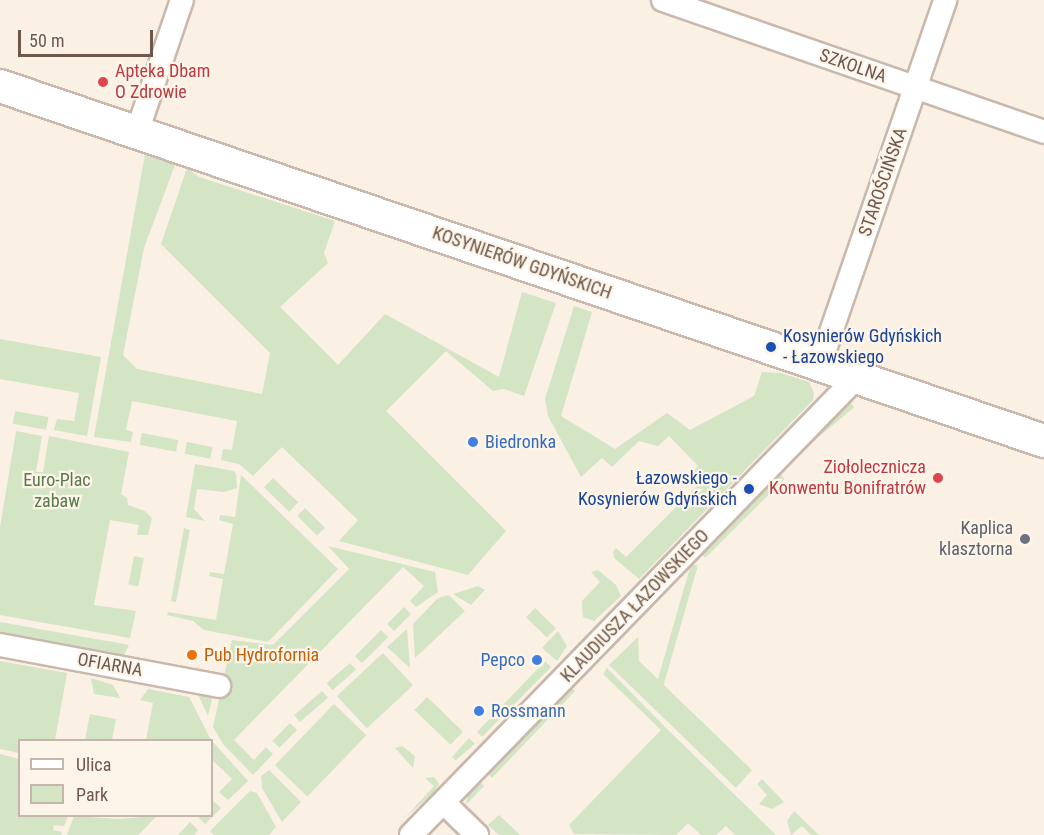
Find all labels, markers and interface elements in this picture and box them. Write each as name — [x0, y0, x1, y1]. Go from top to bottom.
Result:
scale bar — [21, 18, 156, 56]
text: 50 m — [29, 30, 64, 51]
street label: SZKOLNA — [817, 44, 889, 88]
place label: Apteka Dbam O Zdrowie — [115, 61, 210, 104]
marker: Apteka Dbam O Zdrowie — [96, 75, 110, 89]
street label: STAROŚCIŃSKA — [854, 125, 912, 239]
street label: KOSYNIERÓW GDYŃSKICH — [430, 222, 614, 304]
place label: Kosynierów Gdyńskich - Łazowskiego — [783, 326, 942, 368]
marker: Kosynierów Gdyńskich - Łazowskiego — [764, 340, 778, 354]
place label: Biedronka — [485, 431, 556, 453]
marker: Biedronka — [466, 435, 480, 449]
place label: Ziołolecznicza Konwentu Bonifratrów — [769, 457, 926, 500]
place label: Łazowskiego - Kosynierów Gdyńskich — [578, 468, 737, 510]
park label: Euro-Plac zabaw — [23, 470, 91, 512]
marker: Ziołolecznicza Konwentu Bonifratrów — [931, 471, 945, 485]
marker: Łazowskiego - Kosynierów Gdyńskich — [742, 482, 756, 496]
place label: Kaplica klasztorna — [939, 518, 1013, 560]
street label: KLAUDIUSZA ŁAZOWSKIEGO — [556, 525, 714, 687]
marker: Kaplica klasztorna — [1018, 532, 1032, 546]
place label: Pub Hydrofornia — [204, 644, 319, 666]
marker: Pub Hydrofornia — [185, 648, 199, 662]
street label: OFIARNA — [76, 649, 144, 681]
place label: Pepco — [480, 649, 525, 671]
marker: Pepco — [530, 653, 544, 667]
place label: Rossmann — [491, 700, 566, 722]
marker: Rossmann — [472, 704, 486, 718]
legend — [18, 739, 213, 817]
text: Ulica — [76, 754, 111, 775]
text: Park — [76, 784, 108, 805]

